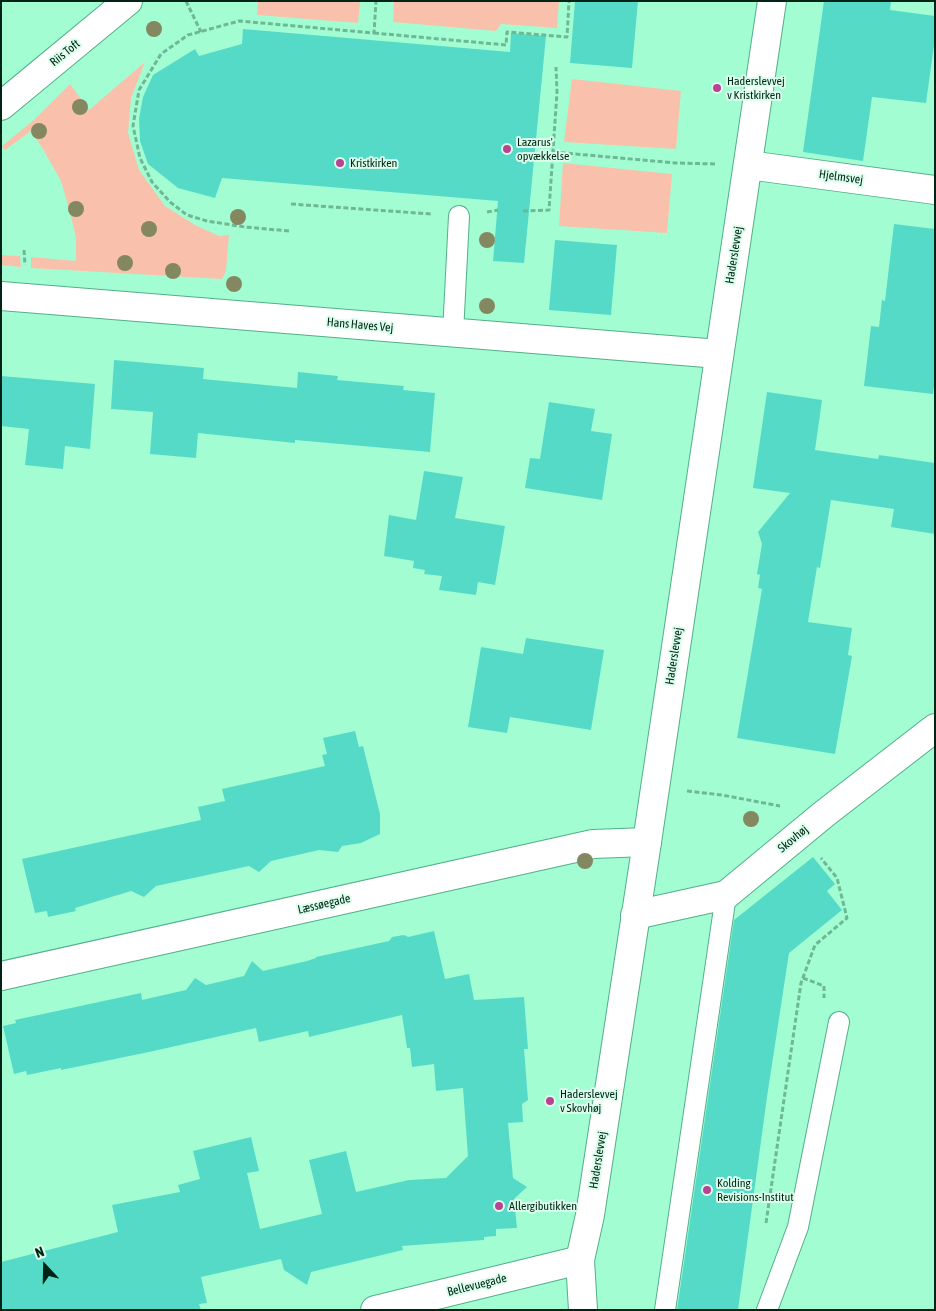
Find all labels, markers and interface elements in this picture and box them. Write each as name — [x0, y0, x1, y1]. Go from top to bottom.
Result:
street label: Riis Toft — [47, 37, 83, 69]
place label: Haderslevvej v Kristkirken — [727, 74, 785, 102]
marker: Haderslevvej v Kristkirken — [711, 82, 723, 94]
place label: Lazarus' opvækkelse — [517, 135, 569, 163]
marker: Lazarus' opvækkelse — [501, 143, 513, 155]
place label: Kristkirken — [350, 156, 397, 170]
marker: Kristkirken — [334, 157, 346, 169]
street label: Hjelmsvej — [818, 167, 864, 187]
street label: Haderslevvej — [722, 225, 746, 285]
street label: Hans Haves Vej — [326, 315, 394, 335]
street label: Haderslevvej — [662, 626, 686, 686]
street label: Skovhøj — [775, 822, 811, 856]
street label: Læssøegade — [296, 891, 352, 917]
place label: Haderslevvej v Skovhøj — [560, 1087, 618, 1115]
marker: Haderslevvej v Skovhøj — [544, 1095, 556, 1107]
street label: Haderslevvej — [586, 1130, 610, 1190]
place label: Kolding Revisions-Institut — [717, 1176, 794, 1204]
marker: Kolding Revisions-Institut — [701, 1184, 713, 1196]
place label: Allergibutikken — [509, 1199, 577, 1213]
marker: Allergibutikken — [493, 1200, 505, 1212]
north arrow — [20, 1241, 70, 1291]
text: N — [33, 1243, 46, 1261]
street label: Bellevuegade — [446, 1271, 508, 1299]

